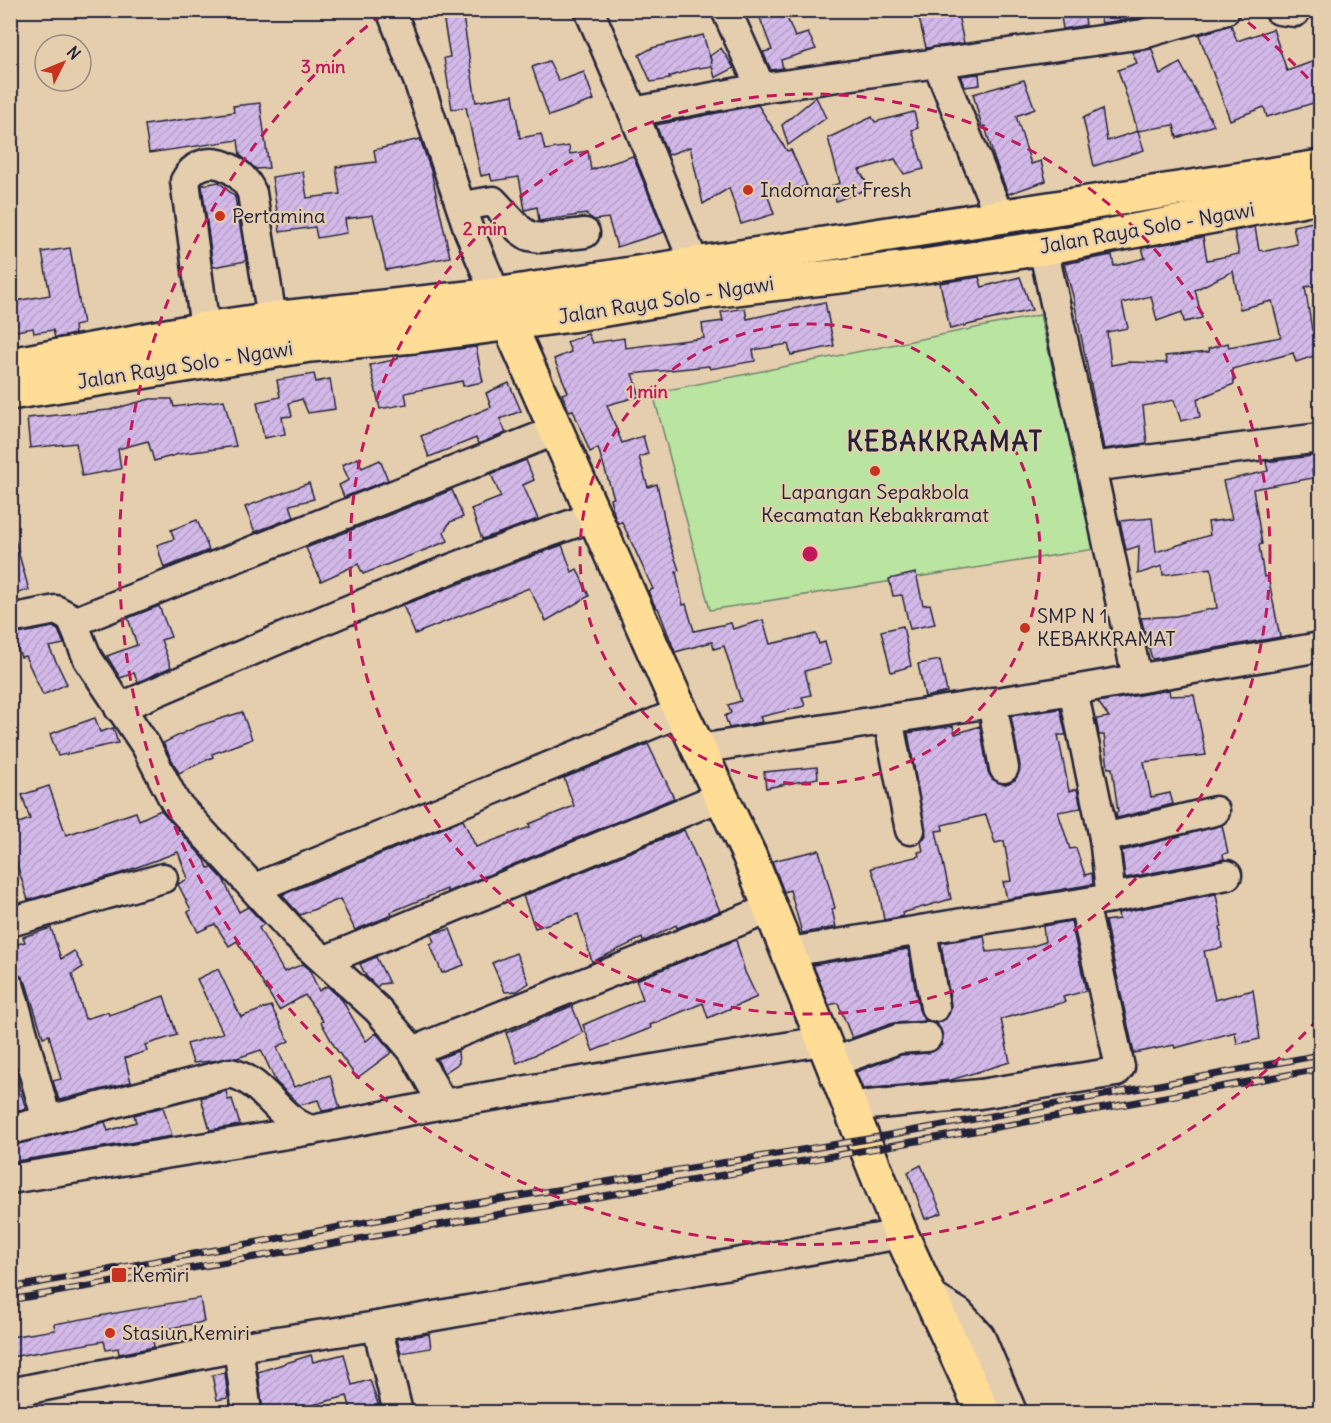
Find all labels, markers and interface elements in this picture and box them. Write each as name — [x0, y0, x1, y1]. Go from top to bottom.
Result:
north arrow — [33, 33, 93, 93]
text: N — [63, 42, 85, 64]
text: 3 min — [301, 55, 346, 78]
place label: Indomaret Fresh — [760, 177, 911, 202]
marker: Indomaret Fresh — [741, 183, 755, 197]
street label: Jalan Raya Solo - Ngawi — [1037, 196, 1256, 259]
place label: Pertamina — [232, 203, 325, 228]
marker: Pertamina — [213, 209, 227, 223]
text: 2 min — [463, 217, 508, 240]
street label: Jalan Raya Solo - Ngawi — [556, 270, 775, 329]
street label: Jalan Raya Solo - Ngawi — [75, 335, 294, 394]
text: 1 min — [626, 380, 668, 403]
district label: KEBAKKRAMAT — [847, 425, 1043, 458]
marker: Lapangan Sepakbola Kecamatan Kebakkramat — [868, 464, 882, 478]
place label: Lapangan Sepakbola Kecamatan Kebakkramat — [761, 479, 989, 527]
centre of rings — [800, 544, 820, 564]
place label: SMP N 1 KEBAKKRAMAT — [1037, 603, 1176, 651]
marker: SMP N 1 KEBAKKRAMAT — [1018, 621, 1032, 635]
place label: Kemiri — [132, 1262, 189, 1287]
marker: Kemiri — [110, 1266, 128, 1284]
place label: Stasiun Kemiri — [122, 1320, 250, 1345]
marker: Stasiun Kemiri — [103, 1326, 117, 1340]

